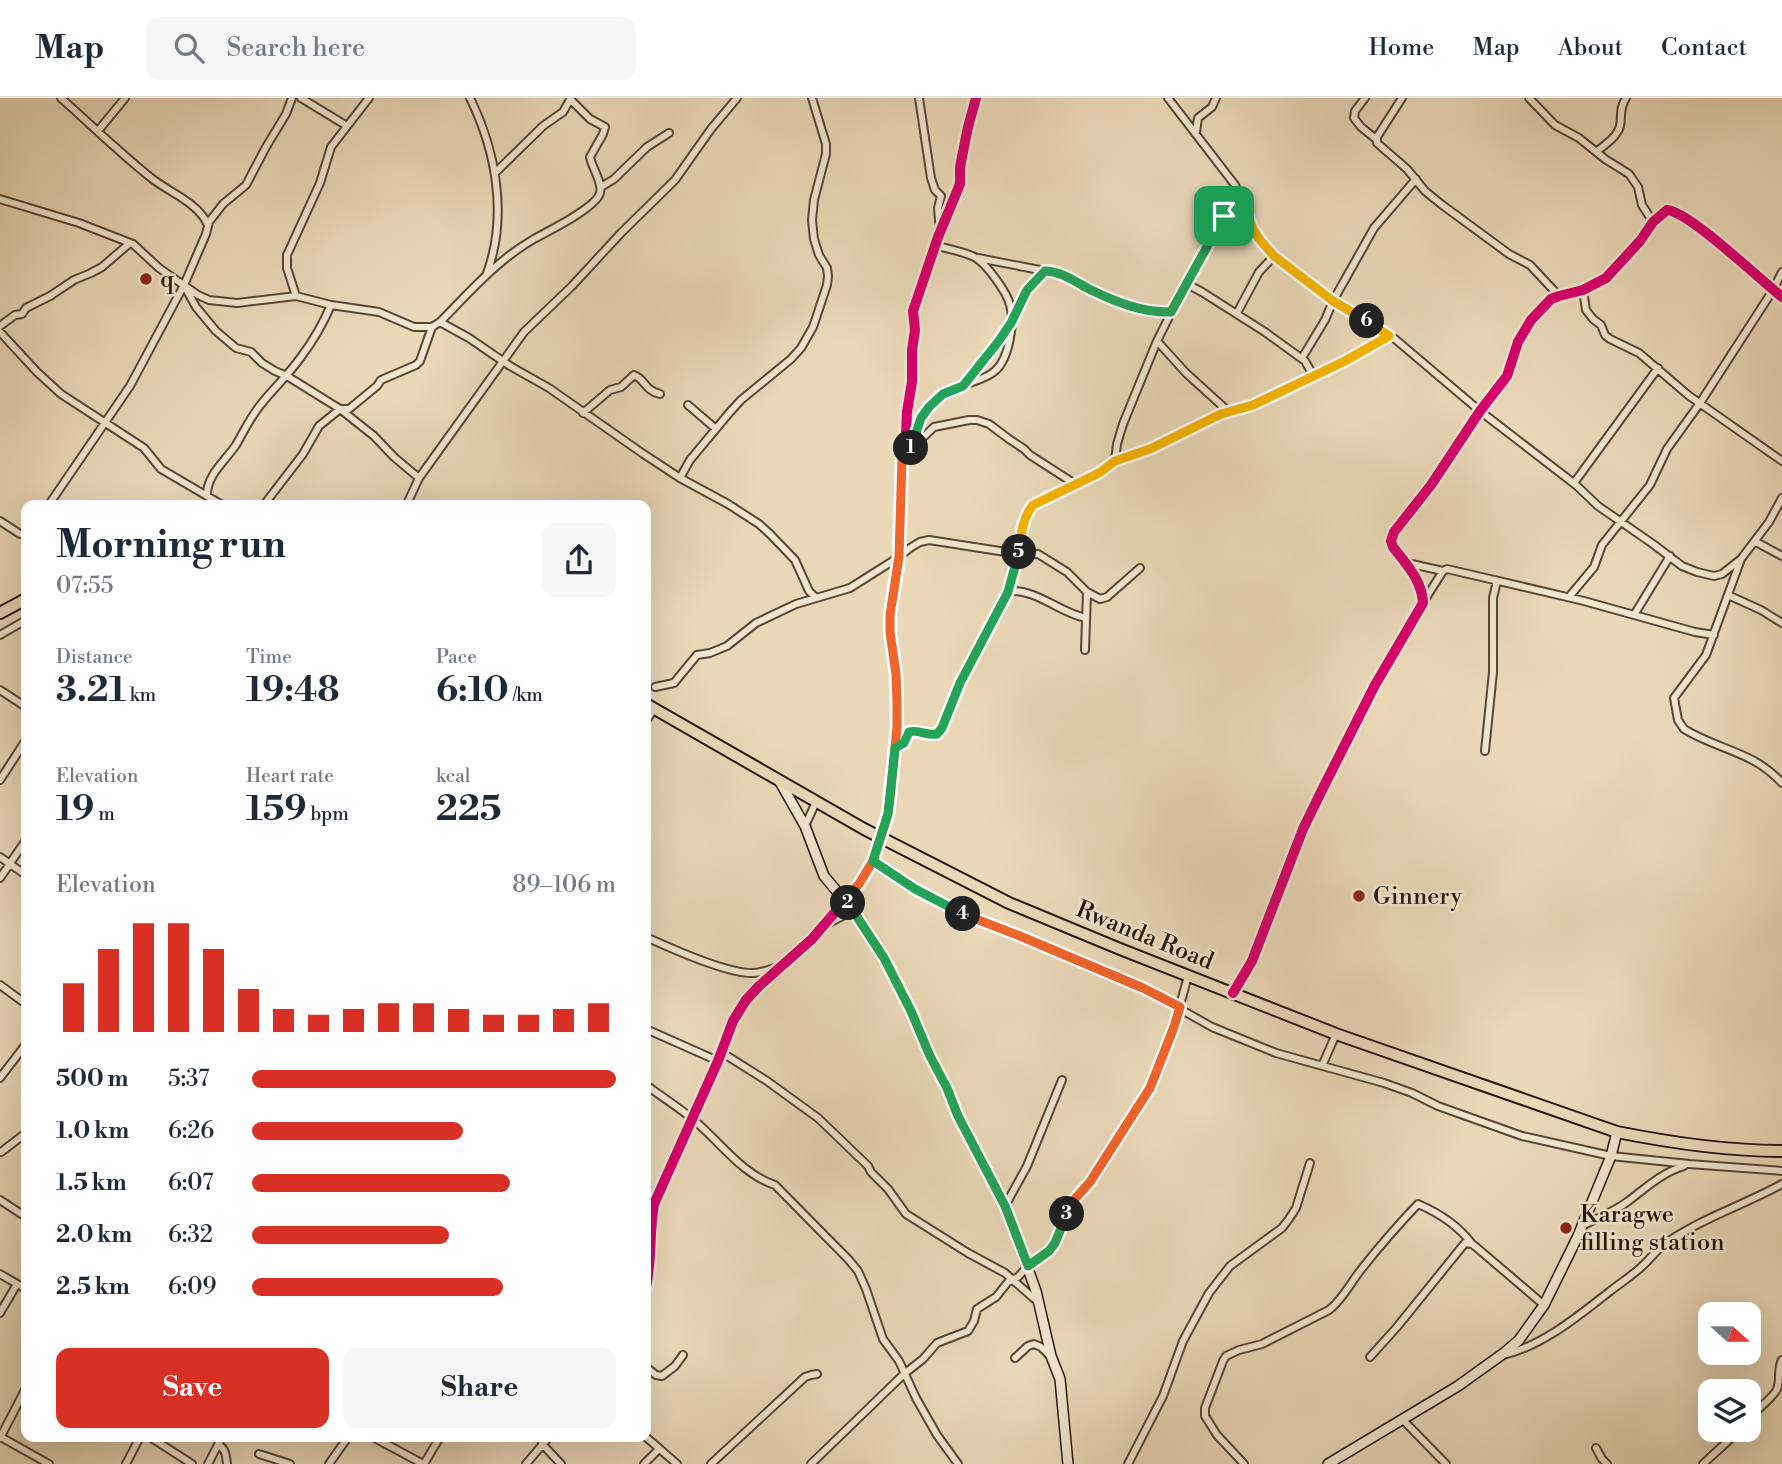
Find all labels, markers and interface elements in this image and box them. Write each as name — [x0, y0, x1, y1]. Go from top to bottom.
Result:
search box — [146, 17, 636, 80]
text: Map — [35, 28, 104, 69]
icon: search — [170, 29, 208, 67]
text: Search here — [226, 32, 365, 64]
text: Home — [1369, 33, 1434, 63]
text: Map — [1472, 33, 1520, 63]
text: About — [1558, 33, 1623, 63]
text: Contact — [1661, 33, 1747, 63]
pin — [1194, 186, 1254, 246]
icon: arrive — [1205, 197, 1243, 235]
place label: q — [160, 265, 174, 295]
marker: q — [138, 271, 154, 287]
pin: 6 — [1350, 304, 1384, 339]
text: 6 — [1361, 308, 1372, 332]
pin: 1 — [894, 430, 928, 466]
text: 1 — [906, 435, 915, 459]
text: Morning run — [56, 522, 286, 569]
button: share — [542, 523, 616, 597]
pin: 5 — [1002, 534, 1036, 570]
text: 5 — [1013, 539, 1024, 563]
text: 07:55 — [56, 572, 113, 600]
text: Distance — [56, 645, 133, 669]
text: Time — [246, 645, 292, 669]
text: Pace — [436, 645, 477, 669]
text: 3.21 — [56, 669, 126, 712]
text: 19:48 — [246, 669, 340, 712]
text: 6:10 — [436, 669, 509, 712]
text: km — [126, 683, 156, 707]
text: /km — [509, 683, 543, 707]
text: Elevation — [56, 764, 138, 788]
text: Heart rate — [246, 764, 334, 788]
text: kcal — [436, 764, 470, 788]
text: 19 — [56, 788, 94, 831]
text: 159 — [246, 788, 307, 831]
text: 225 — [436, 788, 501, 831]
text: m — [94, 802, 115, 826]
text: bpm — [307, 802, 349, 826]
text: Elevation — [56, 871, 156, 899]
text: 89–106 m — [512, 871, 616, 899]
place label: Ginnery — [1373, 882, 1463, 912]
pin: 2 — [830, 886, 866, 920]
marker: Ginnery — [1351, 888, 1367, 904]
text: 2 — [842, 890, 853, 914]
street label: Rwanda Road — [1071, 895, 1218, 977]
pin: 4 — [946, 896, 981, 932]
text: 4 — [956, 901, 969, 925]
text: 500 m — [56, 1065, 128, 1093]
text: 5:37 — [168, 1065, 210, 1093]
text: 1.0 km — [56, 1117, 129, 1145]
text: 6:26 — [168, 1117, 214, 1145]
text: 1.5 km — [56, 1169, 127, 1197]
text: 6:07 — [168, 1169, 214, 1197]
pin: 3 — [1050, 1196, 1084, 1232]
place label: Karagwe filling station — [1580, 1200, 1724, 1258]
text: 3 — [1061, 1201, 1072, 1225]
marker: Karagwe filling station — [1558, 1220, 1574, 1236]
text: 2.0 km — [56, 1221, 132, 1249]
text: 6:32 — [168, 1221, 213, 1249]
text: 2.5 km — [56, 1273, 130, 1301]
text: 6:09 — [168, 1273, 216, 1301]
north arrow — [1698, 1302, 1760, 1365]
map controls — [1698, 1302, 1761, 1442]
button: Save — [56, 1348, 329, 1428]
button: Share — [343, 1348, 616, 1428]
button: layers — [1698, 1379, 1761, 1442]

